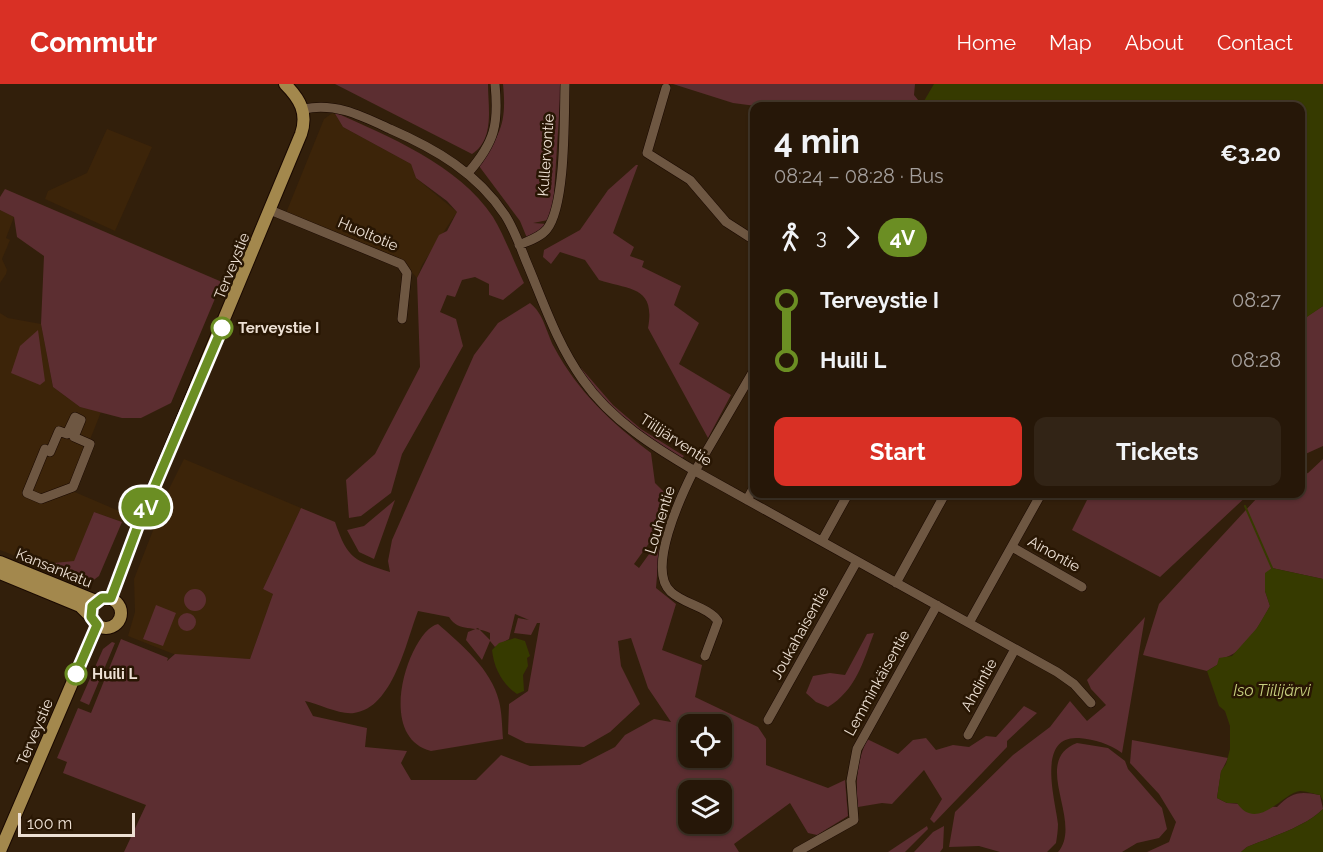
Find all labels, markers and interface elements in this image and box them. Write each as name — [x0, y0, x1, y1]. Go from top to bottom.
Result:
text: Commutr — [30, 26, 157, 59]
text: Home — [957, 30, 1016, 55]
text: Map — [1049, 30, 1092, 55]
text: About — [1125, 30, 1184, 55]
text: Contact — [1217, 30, 1293, 55]
street label: Kullervontie — [534, 113, 558, 197]
text: 4 min — [774, 122, 860, 161]
text: €3.20 — [1220, 140, 1281, 166]
text: 08:24 – 08:28 · Bus — [774, 164, 944, 188]
street label: Huoltotie — [335, 213, 401, 255]
icon: walk — [774, 221, 807, 254]
icon: forward — [836, 221, 869, 254]
text: 3 — [816, 225, 827, 249]
text: 4V — [890, 225, 915, 250]
street label: Terveystie — [211, 230, 254, 302]
text: Terveystie I — [820, 287, 939, 313]
text: 08:27 — [1232, 288, 1281, 312]
marker: Terveystie I — [211, 317, 233, 339]
place label: Terveystie I — [238, 319, 319, 337]
text: Huili L — [820, 347, 886, 373]
text: 08:28 — [1231, 348, 1281, 372]
street label: Tiilijärventie — [637, 410, 716, 470]
button: Start — [774, 417, 1022, 486]
button: Tickets — [1034, 417, 1281, 486]
street label: Louhentie — [641, 484, 679, 556]
line badge: 4V — [119, 488, 173, 526]
text: 4V — [133, 495, 159, 520]
street label: Ainontie — [1025, 532, 1083, 576]
street label: Kansankatu — [13, 545, 95, 591]
street label: Joukahaisentie — [767, 583, 833, 682]
street label: Lemminkäisentie — [840, 627, 914, 739]
street label: Ahdintie — [957, 655, 1001, 714]
marker: Huili L — [65, 663, 87, 685]
place label: Huili L — [92, 665, 137, 683]
water label: Iso Tiilijärvi — [1233, 681, 1311, 700]
street label: Terveystie — [13, 696, 57, 768]
map controls — [678, 714, 732, 834]
button: locate — [678, 714, 732, 768]
button: layers — [678, 780, 732, 834]
scale bar — [18, 810, 135, 838]
text: 100 m — [27, 814, 72, 833]

